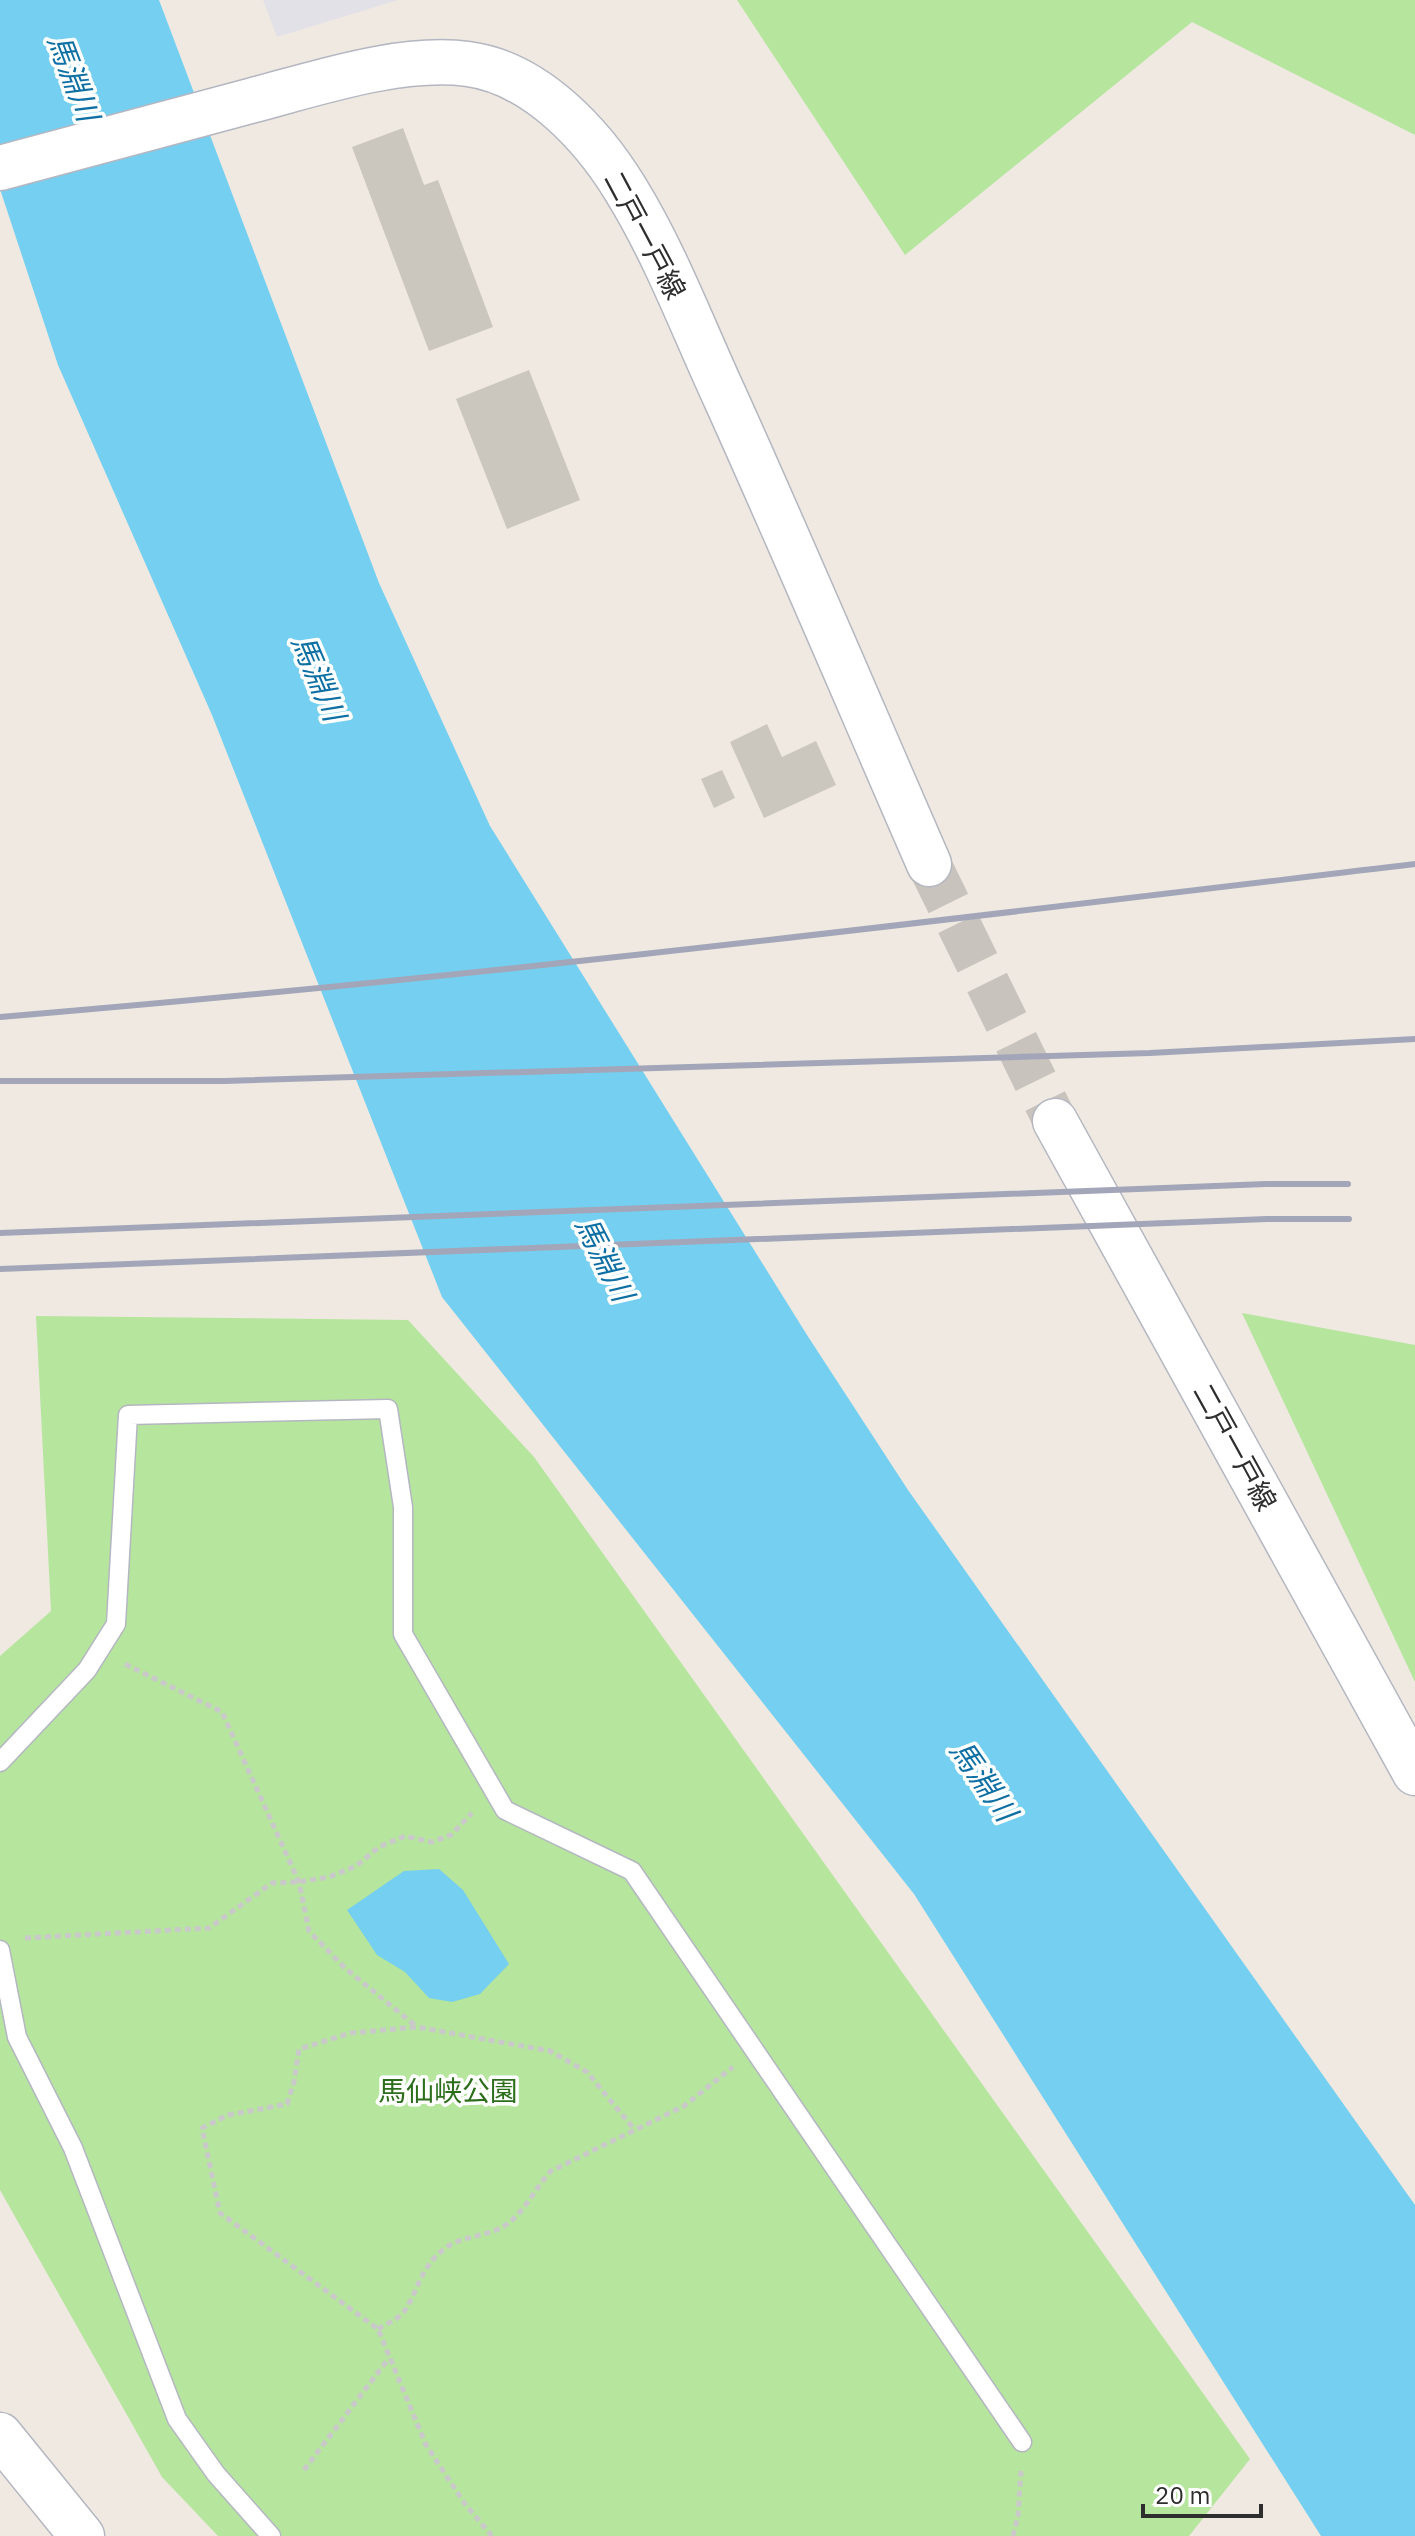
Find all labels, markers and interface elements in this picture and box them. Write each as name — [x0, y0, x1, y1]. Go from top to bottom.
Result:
water label: 馬淵川 — [40, 28, 110, 129]
street label: 二戸一戸線 — [596, 164, 695, 305]
water label: 馬淵川 — [284, 628, 356, 729]
water label: 馬淵川 — [568, 1209, 645, 1310]
street label: 二戸一戸線 — [1185, 1377, 1286, 1517]
water label: 馬淵川 — [942, 1732, 1028, 1831]
park label: 馬仙峡公園 — [378, 2072, 518, 2109]
scale bar — [1143, 2468, 1261, 2518]
text: 20 m — [1155, 2479, 1210, 2511]

